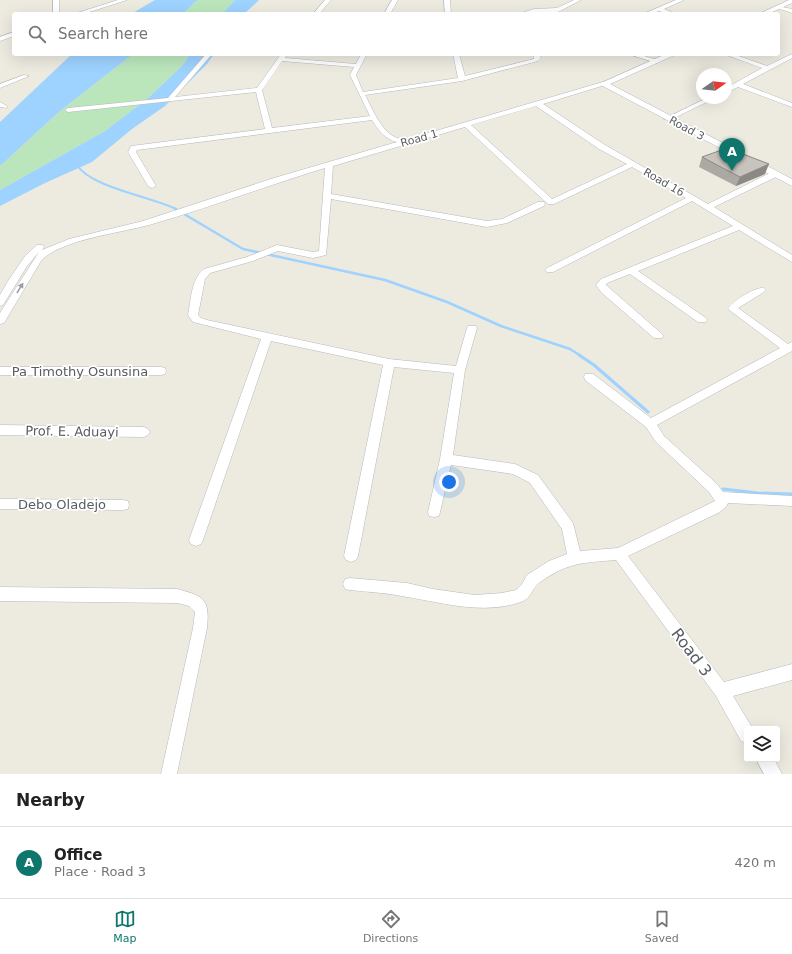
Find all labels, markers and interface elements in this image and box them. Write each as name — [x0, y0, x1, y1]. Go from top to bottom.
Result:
search box — [12, 12, 780, 56]
icon: search — [26, 23, 48, 45]
text: Search here — [58, 25, 148, 43]
north arrow — [696, 68, 732, 104]
street label: Road 3 — [667, 114, 707, 143]
street label: Road 1 — [399, 127, 439, 150]
pin: A — [719, 138, 745, 171]
street label: Road 16 — [641, 166, 687, 199]
one-way arrow — [17, 282, 24, 294]
street label: Pa Timothy Osunsina — [12, 364, 148, 379]
street label: Prof. E. Aduayi — [25, 423, 119, 440]
your location — [439, 472, 459, 492]
street label: Debo Oladejo — [18, 497, 106, 512]
street label: Road 3 — [667, 624, 716, 680]
map controls — [744, 726, 780, 762]
button: layers — [744, 726, 780, 762]
text: Nearby — [16, 790, 85, 810]
text: Office — [54, 846, 103, 864]
text: A — [24, 855, 34, 870]
text: 420 m — [734, 855, 776, 870]
text: Place · Road 3 — [54, 864, 146, 879]
tab: Map — [113, 908, 136, 945]
tab: Directions — [363, 908, 418, 945]
tab: Saved — [645, 908, 679, 945]

